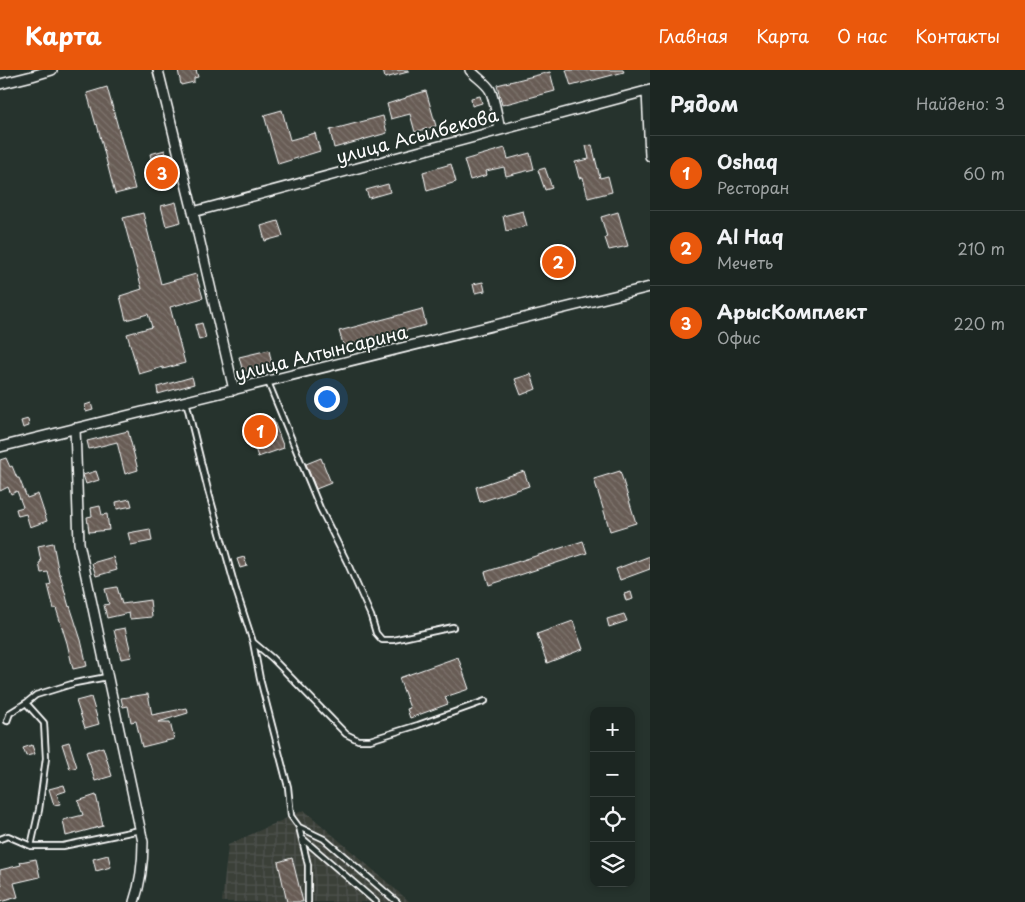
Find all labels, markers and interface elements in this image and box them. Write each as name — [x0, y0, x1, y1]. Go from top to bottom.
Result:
text: Карта — [25, 17, 102, 53]
text: Главная — [659, 22, 728, 49]
text: Карта — [756, 22, 809, 49]
text: О нас — [837, 22, 887, 49]
text: Контакты — [915, 22, 1000, 49]
text: Рядом — [670, 87, 738, 119]
text: Найдено: 3 — [916, 91, 1005, 115]
street label: улица Асылбекова — [333, 100, 502, 170]
text: Oshaq — [717, 147, 778, 175]
pin: 3 — [146, 154, 178, 192]
text: 1 — [682, 161, 690, 185]
text: 60 m — [963, 161, 1005, 185]
text: Ресторан — [717, 175, 790, 199]
text: Al Haq — [717, 222, 783, 250]
text: 2 — [680, 236, 692, 260]
text: 210 m — [957, 236, 1005, 260]
pin: 2 — [542, 243, 574, 281]
text: Мечеть — [717, 250, 773, 274]
text: АрысКомплект — [717, 297, 867, 325]
text: 3 — [681, 311, 691, 335]
text: 220 m — [954, 311, 1005, 335]
street label: улица Алтынсарина — [232, 317, 411, 387]
text: Офис — [717, 325, 760, 349]
your location — [314, 386, 340, 412]
pin: 1 — [244, 412, 276, 450]
map controls — [590, 707, 635, 887]
button: + — [590, 707, 635, 752]
button: − — [590, 752, 635, 797]
button: locate — [590, 797, 635, 842]
button: layers — [590, 842, 635, 887]

